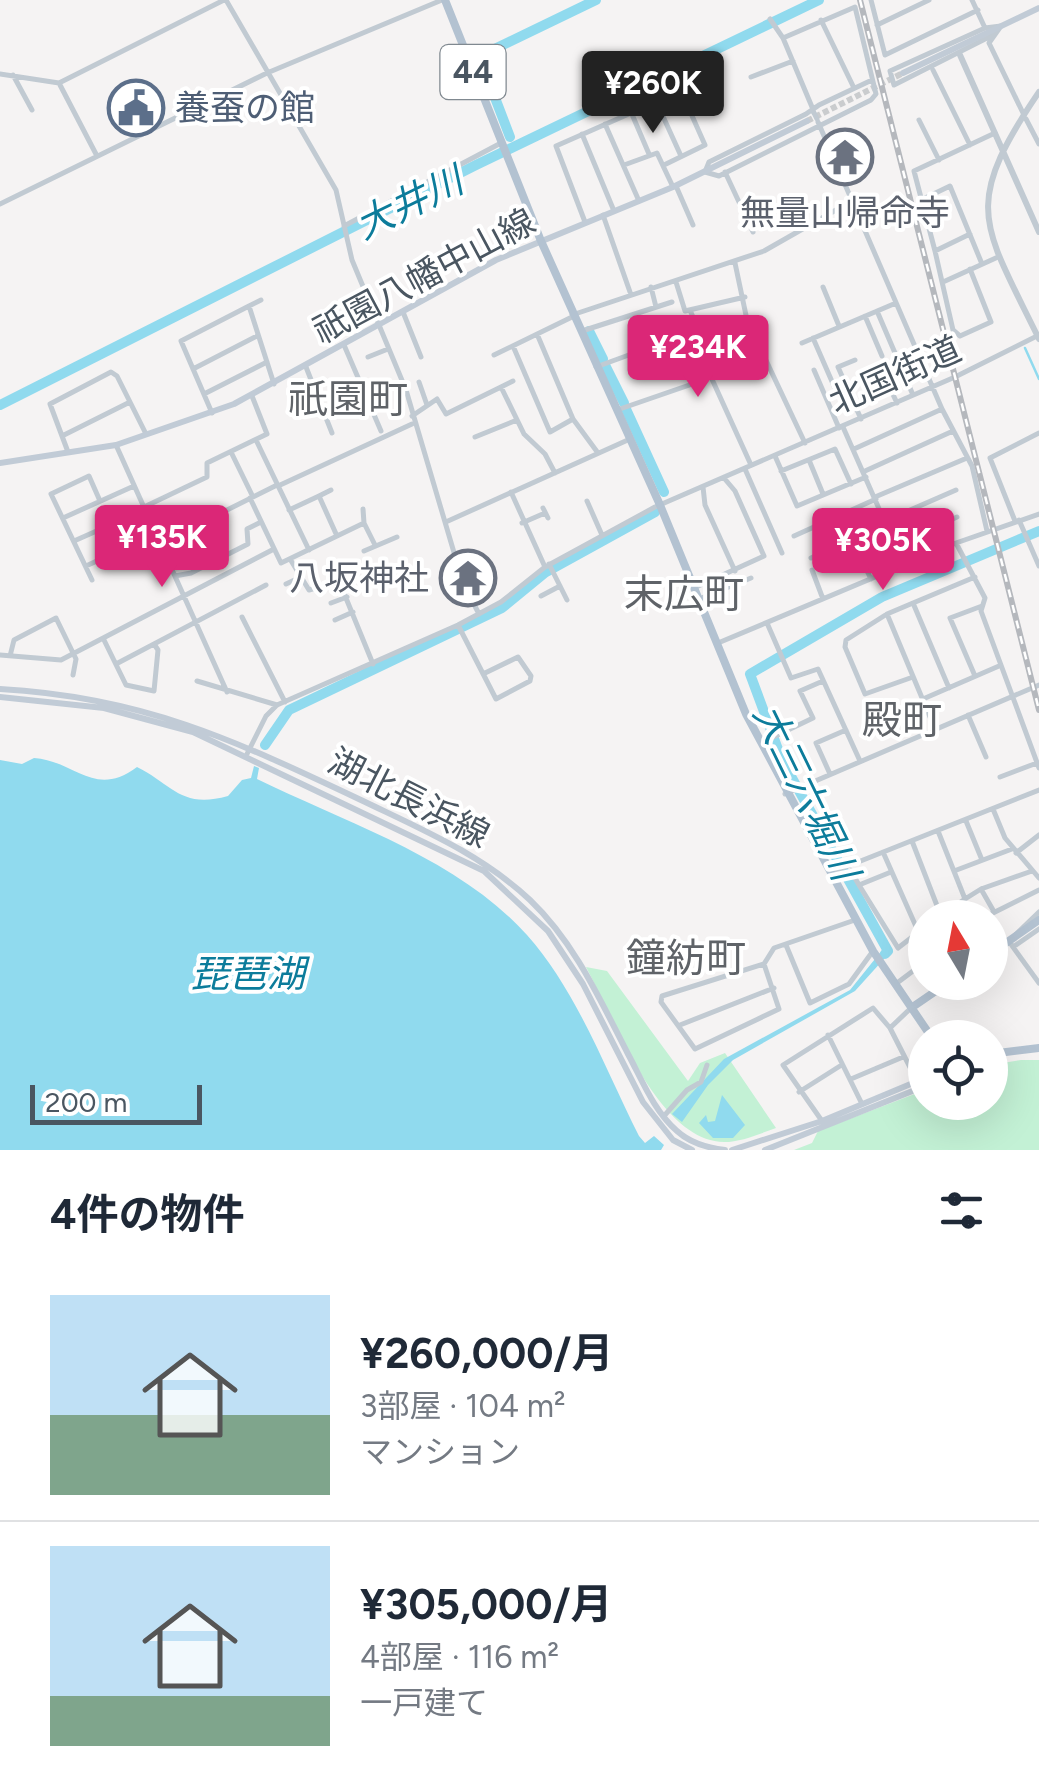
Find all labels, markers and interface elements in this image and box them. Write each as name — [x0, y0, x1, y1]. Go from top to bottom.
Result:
road number: 44 — [440, 45, 506, 99]
pin: ¥260K — [583, 51, 723, 136]
text: ¥260K — [604, 64, 702, 102]
public building icon: 養蚕の館 — [106, 78, 166, 138]
place label: 養蚕の館 — [175, 87, 315, 129]
temple icon: 無量山帰命寺 — [815, 127, 875, 187]
water label: 大井川 — [348, 156, 474, 249]
place label: 無量山帰命寺 — [740, 192, 950, 234]
street label: 祇園八幡中山線 — [306, 200, 542, 352]
pin: ¥234K — [628, 315, 768, 400]
street label: 北国街道 — [823, 327, 967, 423]
text: ¥234K — [650, 328, 746, 366]
district label: 祇園町 — [288, 375, 408, 423]
pin: ¥135K — [92, 505, 232, 590]
pin: ¥305K — [813, 508, 953, 593]
text: ¥135K — [117, 518, 207, 556]
text: ¥305K — [834, 521, 932, 559]
temple icon: 八坂神社 — [438, 548, 498, 608]
place label: 八坂神社 — [289, 557, 429, 599]
district label: 末広町 — [624, 570, 744, 618]
district label: 殿町 — [862, 696, 942, 744]
water label: 大三六堀川 — [744, 697, 870, 891]
street label: 湖北長浜線 — [321, 740, 497, 856]
north arrow — [908, 900, 1008, 1000]
map controls — [908, 900, 1008, 1120]
district label: 鐘紡町 — [626, 934, 746, 982]
water label: 琵琶湖 — [191, 951, 310, 997]
button: locate — [908, 1020, 1008, 1120]
scale bar — [30, 1080, 202, 1124]
text: 200 m — [45, 1085, 127, 1119]
icon: filters — [934, 1183, 989, 1238]
text: 4件の物件 — [50, 1189, 245, 1240]
text: ¥260,000/月 — [360, 1328, 614, 1379]
icon: home — [130, 1335, 250, 1455]
text: 3部屋 · 104 m² — [360, 1387, 566, 1425]
text: マンション — [360, 1433, 520, 1471]
text: ¥305,000/月 — [360, 1579, 613, 1630]
icon: home — [130, 1586, 250, 1706]
text: 4部屋 · 116 m² — [360, 1638, 559, 1676]
text: 一戸建て — [360, 1684, 488, 1722]

